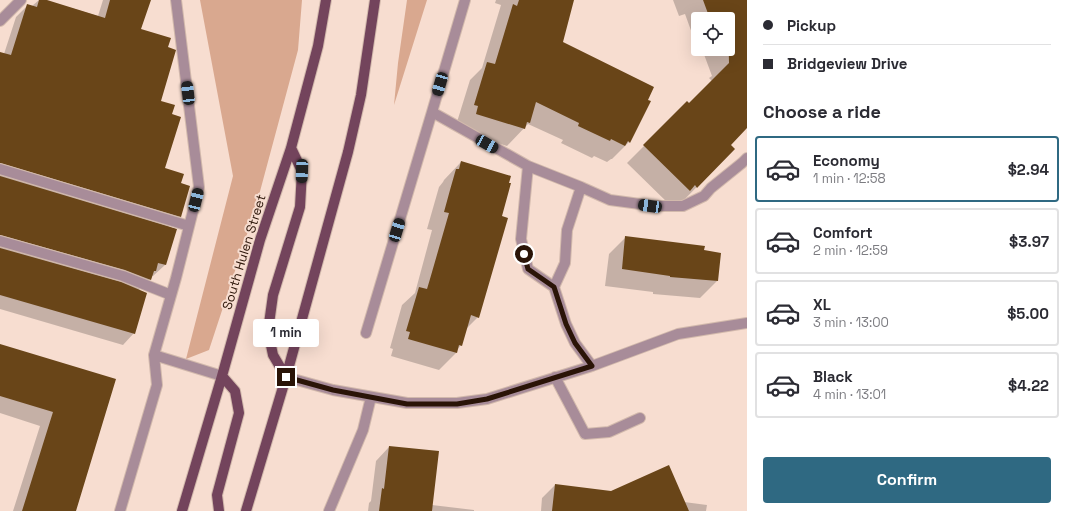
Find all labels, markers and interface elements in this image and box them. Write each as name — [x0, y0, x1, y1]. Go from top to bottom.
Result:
map controls — [691, 12, 735, 56]
button: locate — [691, 12, 735, 56]
text: Pickup — [787, 16, 836, 35]
text: Bridgeview Drive — [787, 54, 907, 73]
car — [431, 71, 449, 97]
car — [181, 80, 195, 106]
text: Choose a ride — [763, 100, 881, 123]
car — [474, 133, 500, 155]
icon: car — [765, 151, 801, 187]
text: Economy — [813, 151, 880, 170]
car — [296, 159, 308, 183]
text: $2.94 — [1008, 160, 1049, 179]
text: 1 min · 12:58 — [813, 170, 886, 187]
car — [187, 187, 205, 213]
street label: South Hulen Street — [218, 192, 270, 312]
car — [637, 198, 663, 214]
car — [388, 217, 406, 243]
icon: car — [765, 223, 801, 259]
text: Comfort — [813, 223, 873, 242]
text: $3.97 — [1009, 232, 1049, 251]
text: 2 min · 12:59 — [813, 242, 888, 259]
route start — [515, 245, 533, 263]
icon: car — [765, 295, 801, 331]
text: XL — [813, 295, 831, 314]
text: $5.00 — [1007, 304, 1049, 323]
text: 3 min · 13:00 — [813, 314, 889, 331]
callout: 1 min — [253, 319, 319, 347]
text: 1 min — [270, 324, 302, 341]
icon: car — [765, 367, 801, 403]
text: Black — [813, 367, 853, 386]
route end — [277, 368, 295, 386]
text: $4.22 — [1008, 376, 1049, 395]
text: 4 min · 13:01 — [813, 386, 886, 403]
button: Confirm — [763, 457, 1051, 503]

